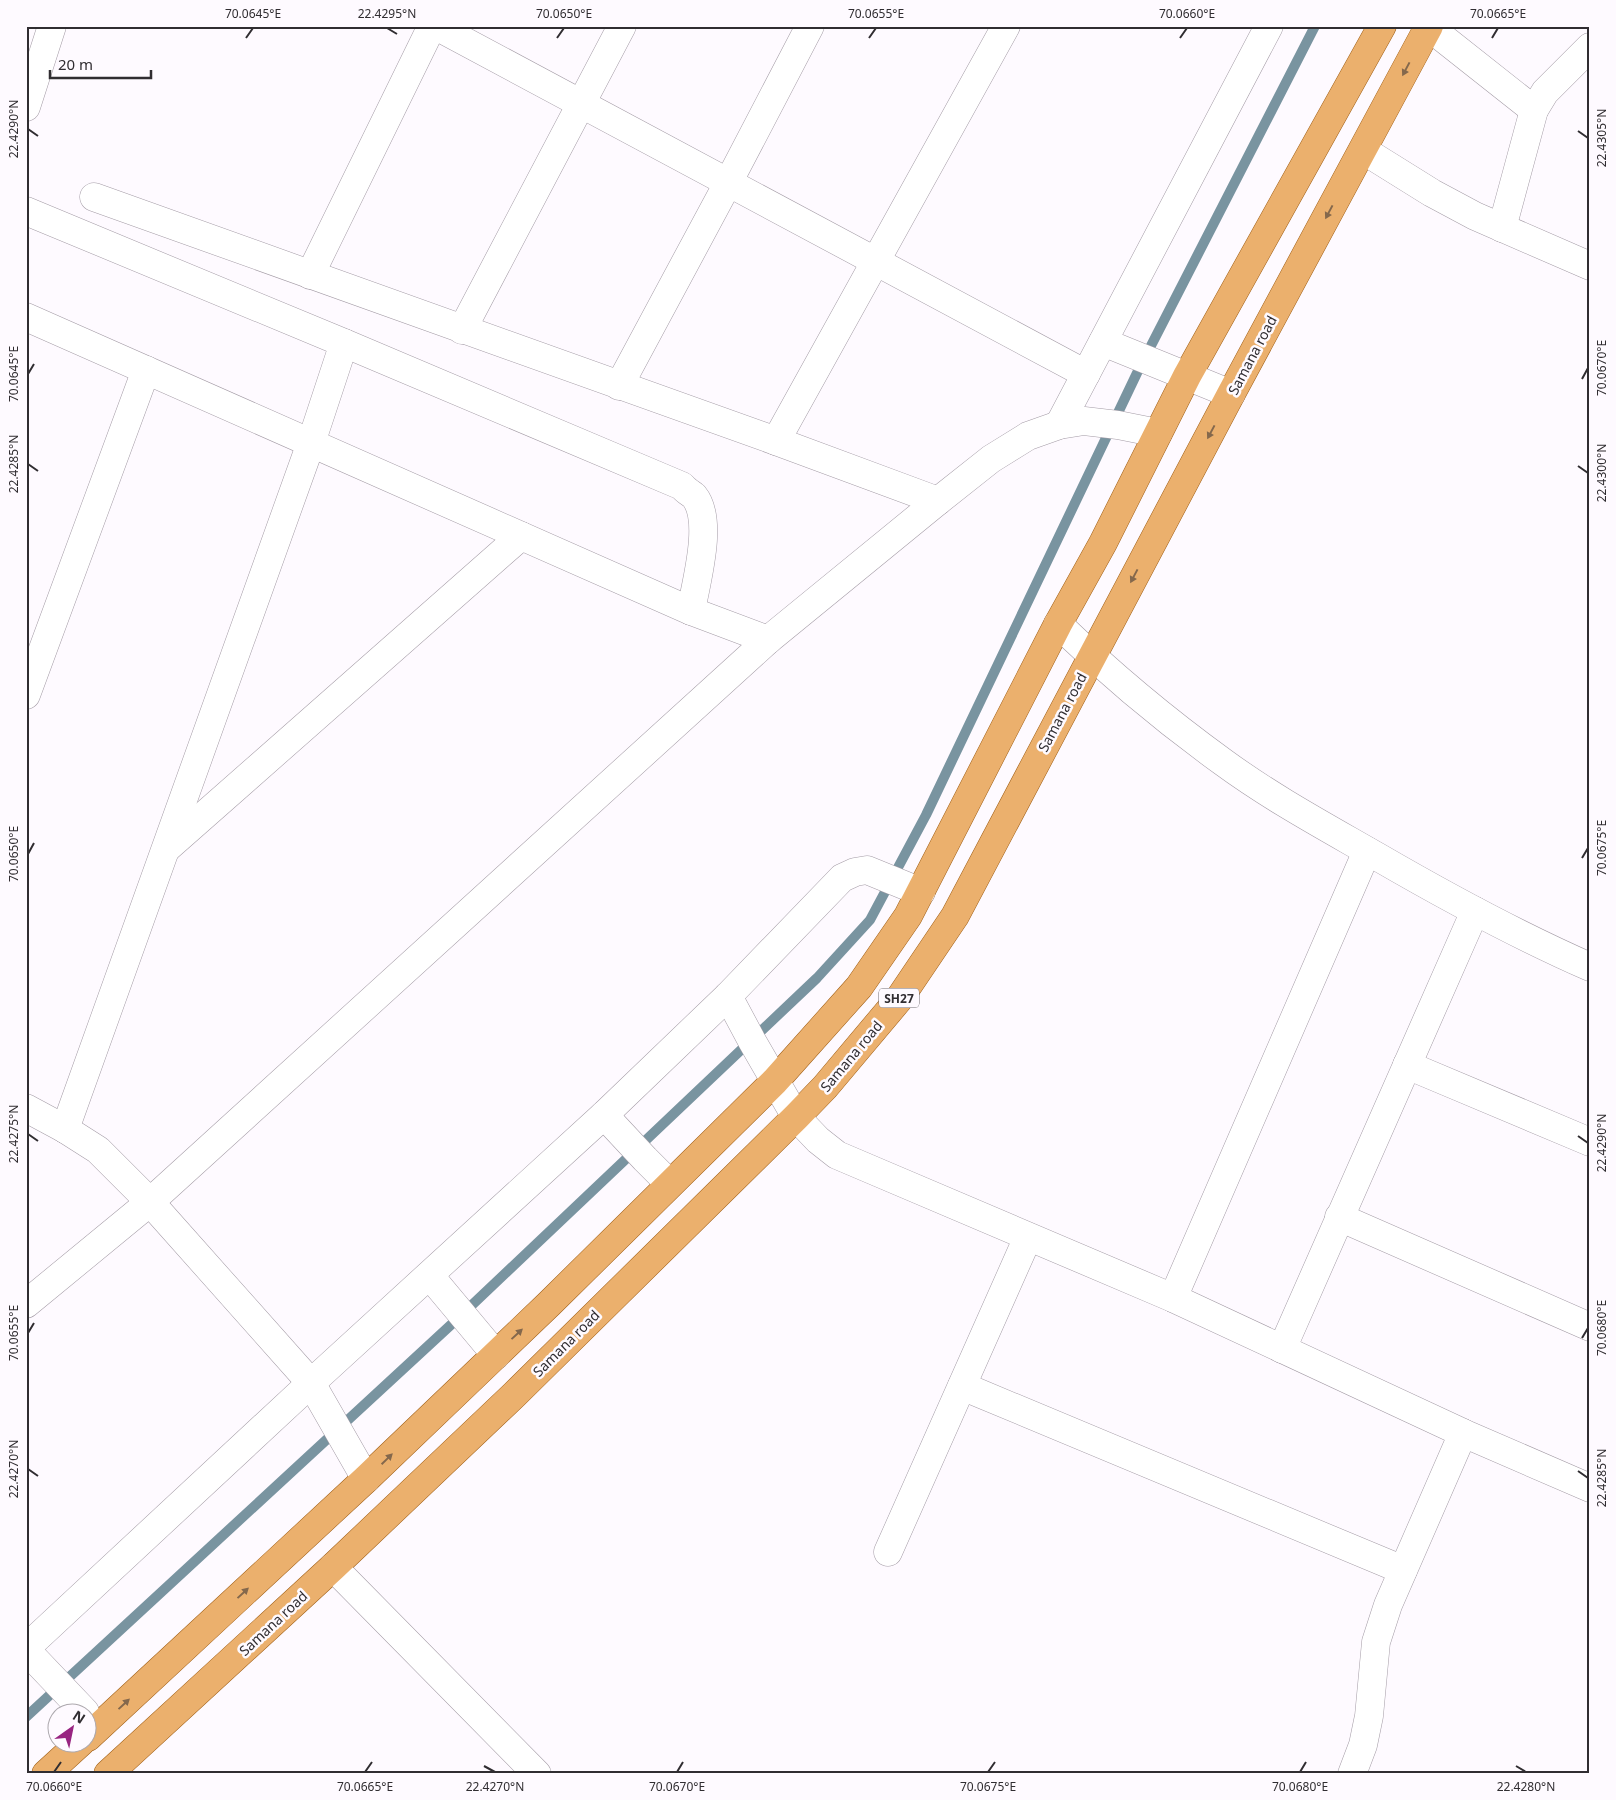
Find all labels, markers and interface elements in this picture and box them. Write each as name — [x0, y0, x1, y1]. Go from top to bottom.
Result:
text: 70.0645°E — [225, 5, 281, 22]
text: 22.4295°N — [358, 5, 416, 22]
text: 70.0650°E — [536, 5, 592, 22]
text: 70.0655°E — [848, 5, 904, 22]
text: 70.0660°E — [1159, 5, 1215, 22]
text: 70.0665°E — [1470, 5, 1526, 22]
scale bar — [50, 48, 151, 80]
text: 20 m — [58, 54, 93, 74]
one-way arrow — [1402, 62, 1410, 76]
text: 22.4290°N — [5, 100, 22, 158]
text: 22.4305°N — [1593, 109, 1610, 167]
one-way arrow — [1325, 205, 1333, 220]
street label: Samana road — [1223, 312, 1281, 398]
text: 70.0670°E — [1593, 340, 1610, 396]
text: 70.0645°E — [5, 346, 22, 402]
one-way arrow — [1207, 425, 1215, 440]
text: 22.4285°N — [5, 435, 22, 493]
text: 22.4300°N — [1593, 444, 1610, 502]
one-way arrow — [1130, 568, 1138, 583]
street label: Samana road — [1033, 669, 1091, 755]
text: 70.0675°E — [1593, 820, 1610, 876]
text: 70.0650°E — [5, 826, 22, 882]
road number: SH27 — [879, 988, 919, 1008]
street label: Samana road — [816, 1017, 886, 1095]
text: 22.4275°N — [5, 1105, 22, 1163]
text: 22.4290°N — [1593, 1114, 1610, 1172]
text: 70.0680°E — [1593, 1300, 1610, 1356]
text: 70.0655°E — [5, 1305, 22, 1361]
street label: Samana road — [528, 1305, 604, 1381]
one-way arrow — [511, 1328, 523, 1340]
text: 22.4270°N — [5, 1440, 22, 1498]
text: 22.4285°N — [1593, 1449, 1610, 1507]
one-way arrow — [381, 1453, 393, 1465]
street label: Samana road — [235, 1586, 311, 1660]
one-way arrow — [236, 1587, 248, 1599]
one-way arrow — [117, 1698, 129, 1710]
north arrow — [48, 1702, 98, 1752]
text: N — [69, 1706, 89, 1728]
text: 70.0660°E — [26, 1778, 82, 1795]
text: 70.0665°E — [337, 1778, 393, 1795]
text: 22.4270°N — [466, 1778, 524, 1795]
text: 70.0670°E — [649, 1778, 705, 1795]
text: 70.0675°E — [960, 1778, 1016, 1795]
text: 70.0680°E — [1272, 1778, 1328, 1795]
text: 22.4280°N — [1497, 1778, 1555, 1795]

